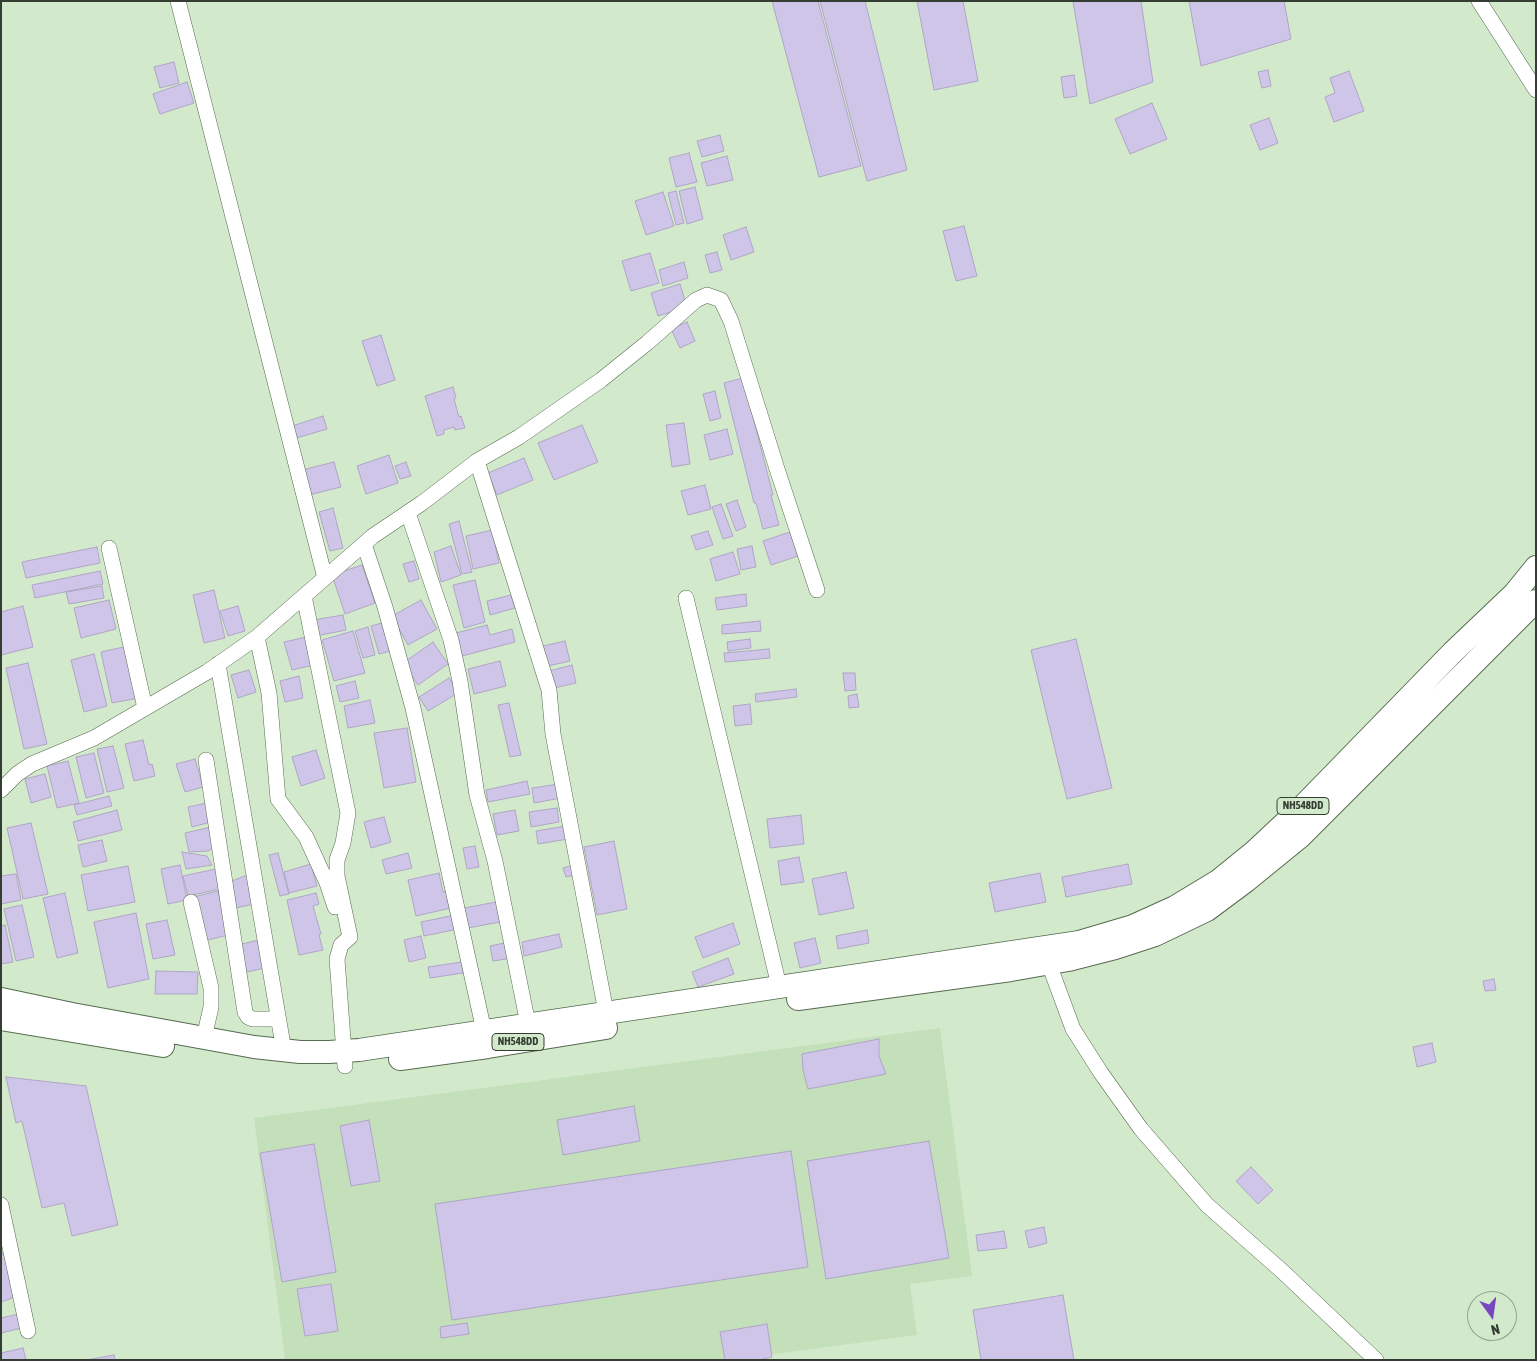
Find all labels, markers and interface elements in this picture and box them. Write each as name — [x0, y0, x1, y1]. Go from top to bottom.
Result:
road number: NH548DD — [1277, 798, 1329, 814]
road number: NH548DD — [492, 1034, 544, 1050]
north arrow — [1467, 1291, 1517, 1341]
text: N — [1489, 1321, 1501, 1338]

